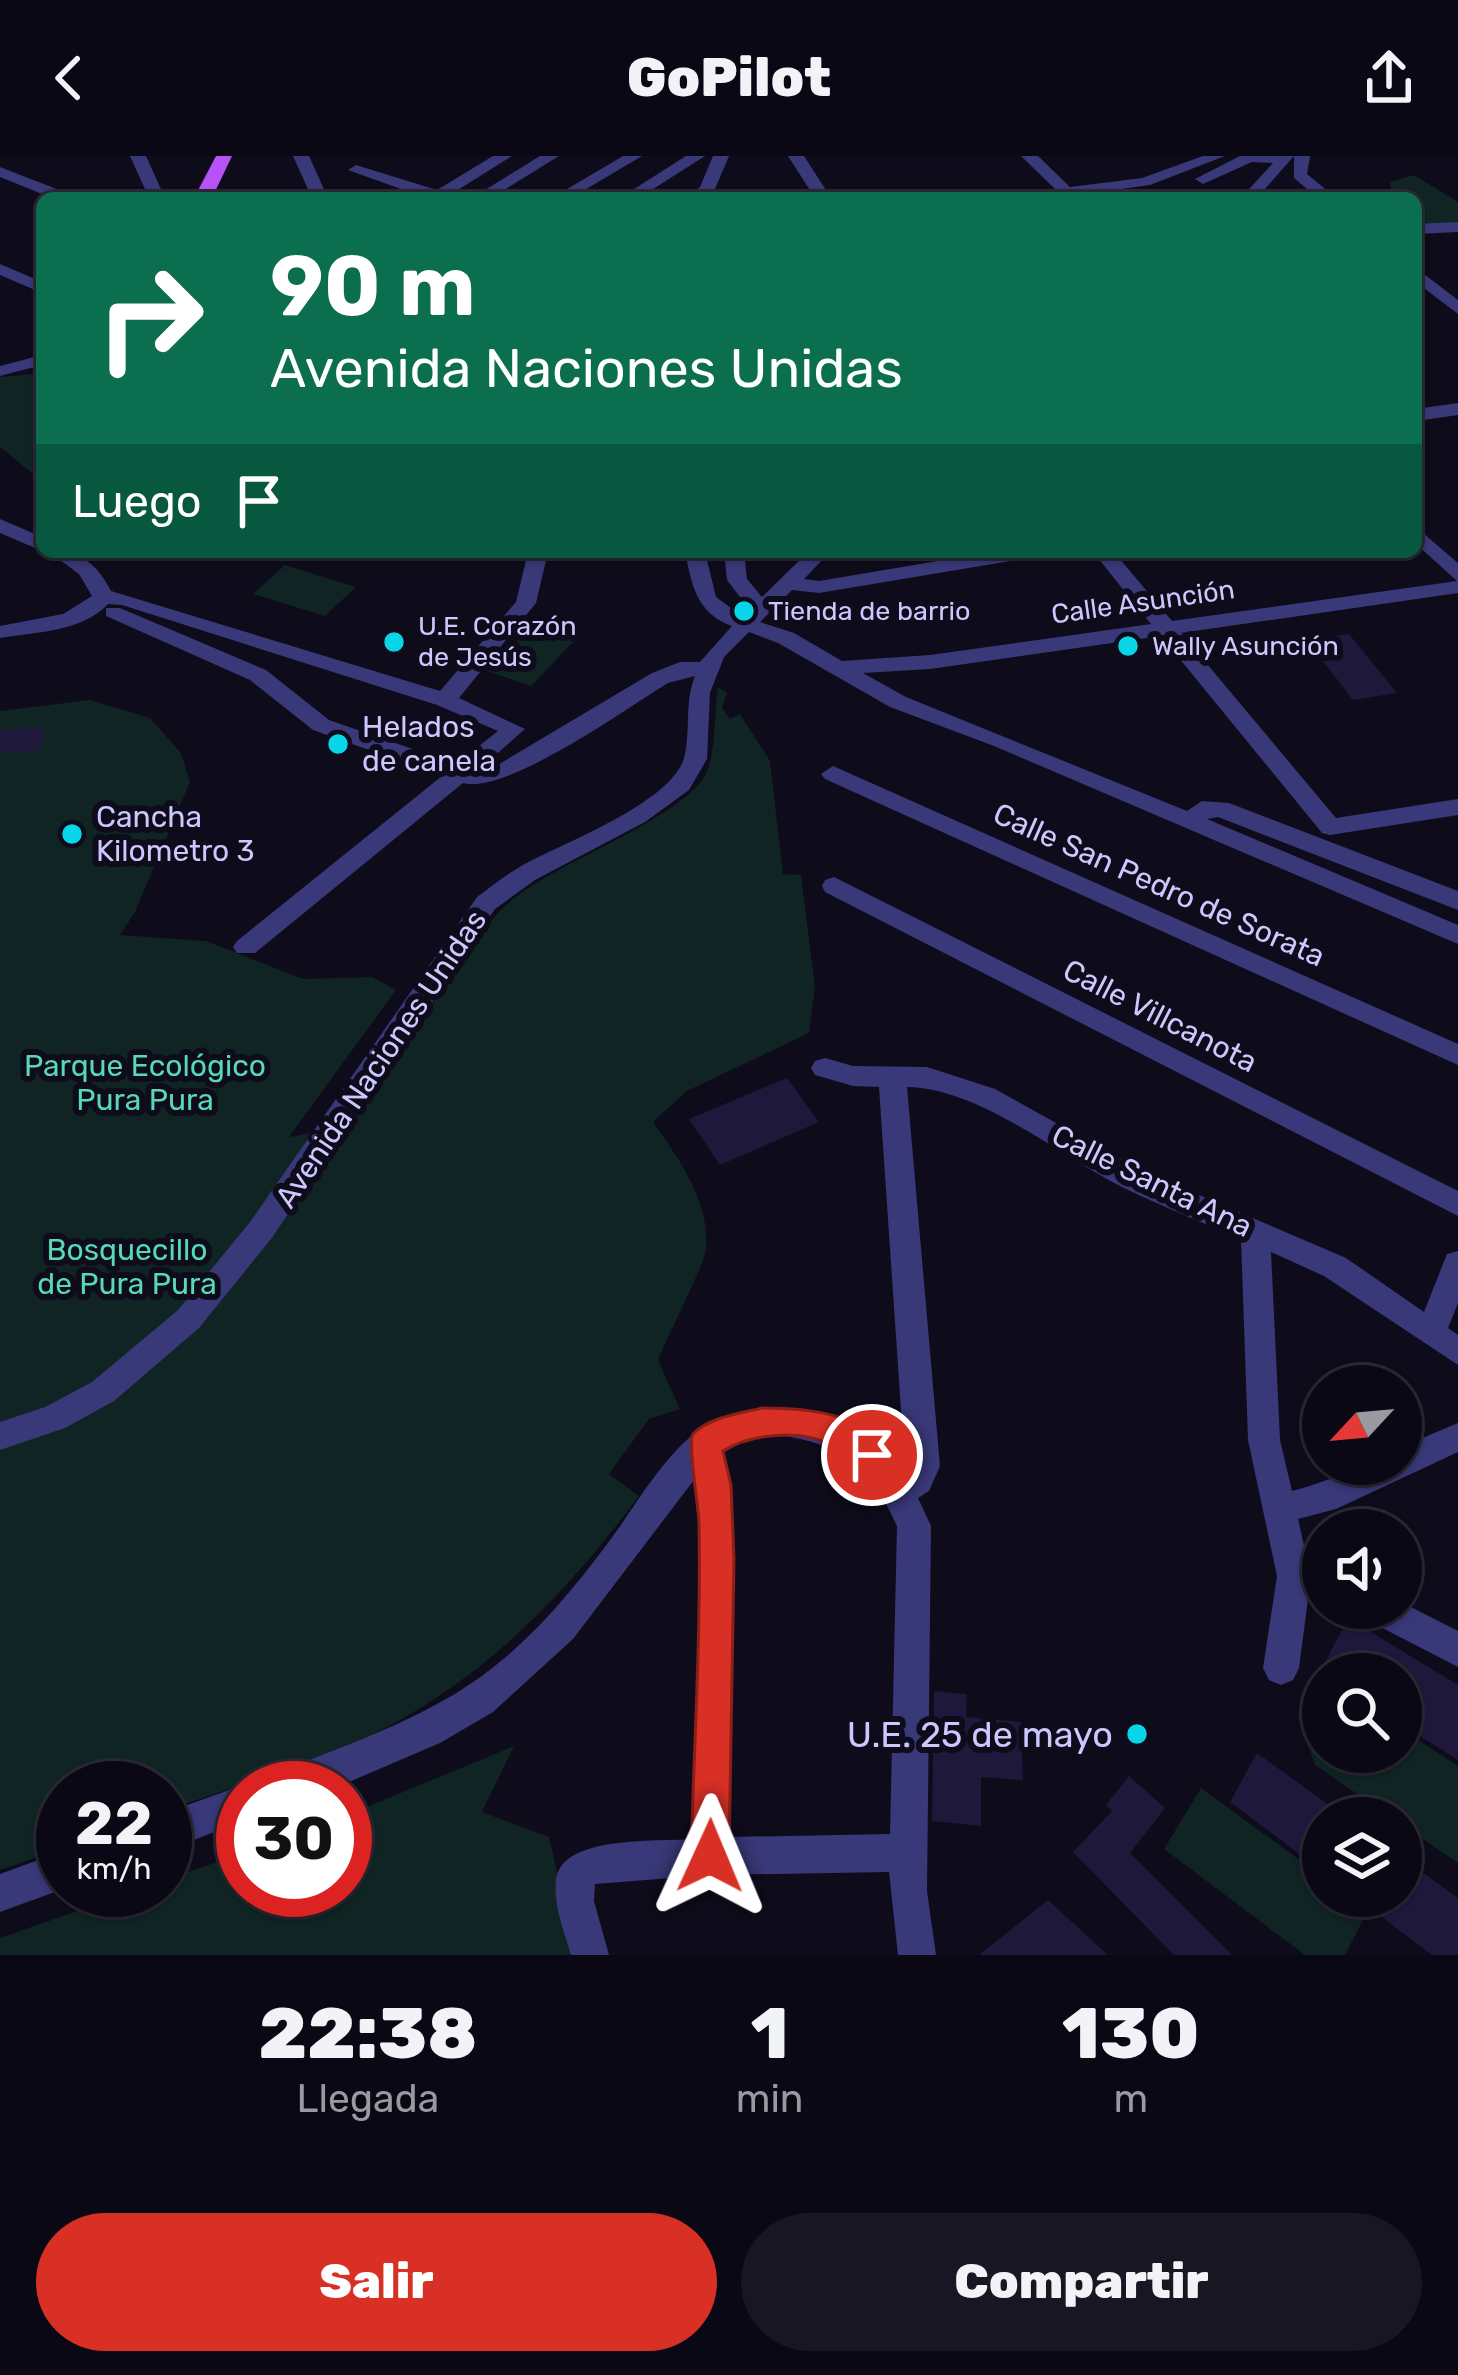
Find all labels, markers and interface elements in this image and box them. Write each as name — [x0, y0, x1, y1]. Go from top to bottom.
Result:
icon: back — [36, 45, 102, 111]
icon: share — [1356, 45, 1422, 111]
text: GoPilot — [627, 46, 831, 110]
text: 90 m — [270, 236, 476, 336]
icon: right — [72, 240, 228, 396]
text: Avenida Naciones Unidas — [270, 337, 903, 401]
icon: arrive — [226, 468, 292, 534]
text: Luego — [72, 475, 202, 528]
street label: Calle Asunción — [1049, 573, 1237, 631]
place label: Tienda de barrio — [768, 595, 970, 627]
marker: Tienda de barrio — [731, 598, 757, 624]
place label: U.E. Corazón de Jesús — [418, 610, 577, 673]
marker: U.E. Corazón de Jesús — [381, 629, 407, 655]
place label: Wally Asunción — [1152, 630, 1339, 662]
marker: Wally Asunción — [1115, 633, 1141, 659]
place label: Helados de canela — [362, 709, 496, 779]
marker: Helados de canela — [325, 731, 351, 757]
street label: Calle San Pedro de Sorata — [988, 796, 1330, 974]
place label: Cancha Kilometro 3 — [96, 799, 255, 869]
marker: Cancha Kilometro 3 — [59, 821, 85, 847]
street label: Avenida Naciones Unidas — [268, 903, 494, 1215]
street label: Calle Villcanota — [1057, 952, 1263, 1080]
park label: Parque Ecológico Pura Pura — [24, 1048, 266, 1118]
street label: Calle Santa Ana — [1046, 1117, 1258, 1245]
park label: Bosquecillo de Pura Pura — [37, 1232, 217, 1302]
north arrow — [1302, 1365, 1422, 1485]
map controls — [1302, 1365, 1422, 1917]
pin — [821, 1404, 923, 1506]
icon: arrive — [839, 1422, 905, 1488]
button: sound — [1302, 1509, 1422, 1629]
button: search — [1302, 1653, 1422, 1773]
place label: U.E. 25 de mayo — [847, 1713, 1113, 1756]
marker: U.E. 25 de mayo — [1124, 1721, 1150, 1747]
speed limit sign: 30 — [216, 1761, 372, 1917]
text: 22 — [75, 1788, 153, 1859]
position arrow — [647, 1793, 773, 1919]
button: layers — [1302, 1797, 1422, 1917]
text: km/h — [77, 1851, 151, 1887]
text: 22:38 — [258, 1991, 477, 2076]
text: 1 — [751, 1991, 789, 2076]
text: 130 — [1062, 1991, 1200, 2076]
text: Llegada — [296, 2076, 439, 2122]
text: min — [736, 2076, 804, 2122]
text: m — [1113, 2076, 1148, 2122]
button: Salir — [36, 2213, 717, 2351]
button: Compartir — [741, 2213, 1422, 2351]

